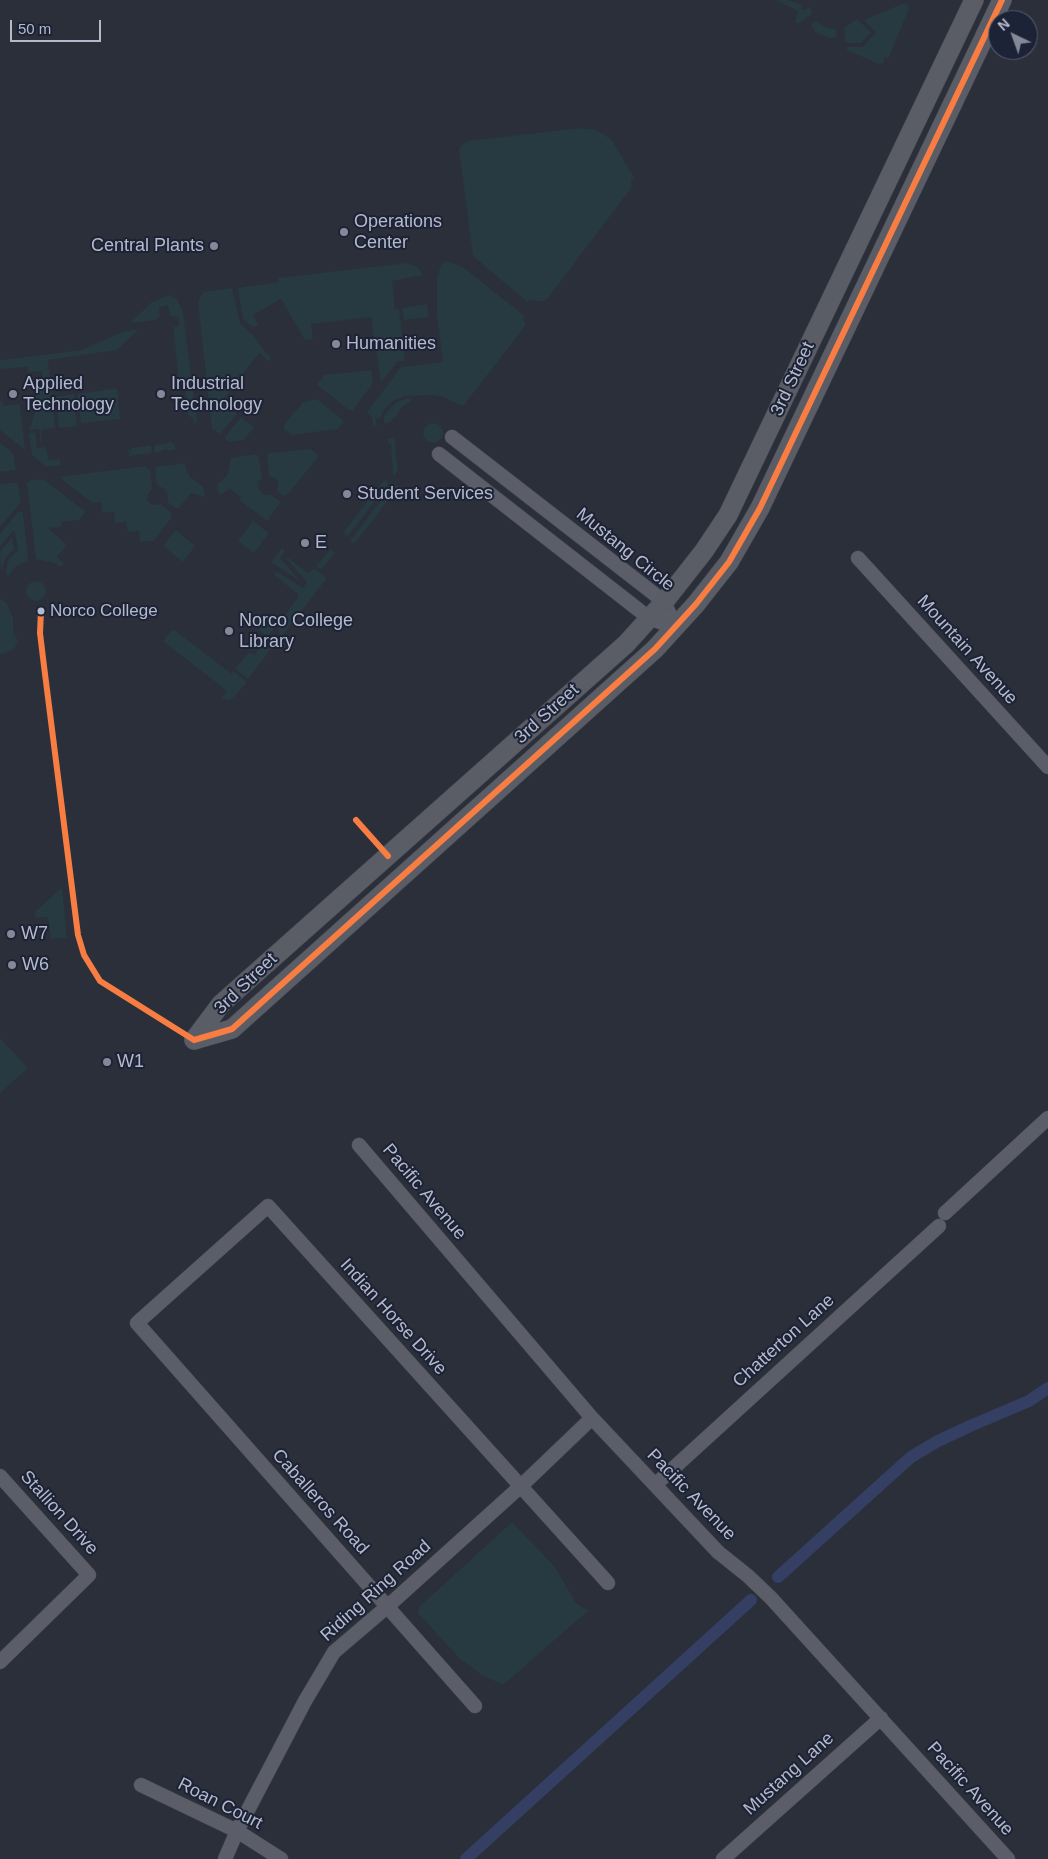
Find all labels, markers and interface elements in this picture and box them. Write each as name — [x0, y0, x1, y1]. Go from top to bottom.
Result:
scale bar — [12, 10, 104, 42]
north arrow — [988, 10, 1038, 60]
text: N — [995, 15, 1013, 34]
text: 50 m — [18, 20, 51, 37]
place label: Operations Center — [354, 211, 442, 253]
marker: Operations Center — [338, 226, 350, 238]
place label: Central Plants — [91, 235, 204, 257]
marker: Central Plants — [208, 240, 220, 252]
place label: Humanities — [346, 333, 436, 355]
marker: Humanities — [330, 338, 342, 350]
street label: 3rd Street — [767, 339, 819, 419]
place label: Applied Technology — [23, 373, 114, 416]
place label: Industrial Technology — [171, 373, 262, 416]
marker: Applied Technology — [7, 388, 19, 400]
marker: Industrial Technology — [155, 388, 167, 400]
place label: Student Services — [357, 483, 493, 505]
marker: Student Services — [341, 488, 353, 500]
street label: Mustang Circle — [572, 504, 678, 596]
place label: E — [315, 532, 327, 554]
marker: E — [299, 537, 311, 549]
street label: Mountain Avenue — [912, 591, 1022, 709]
place label: Norco College — [50, 601, 158, 621]
marker: Norco College — [36, 606, 46, 616]
place label: Norco College Library — [239, 610, 353, 652]
marker: Norco College Library — [223, 625, 235, 637]
street label: 3rd Street — [510, 680, 584, 748]
place label: W7 — [21, 923, 48, 945]
marker: W7 — [5, 928, 17, 940]
street label: 3rd Street — [210, 949, 282, 1019]
place label: W6 — [22, 954, 49, 976]
marker: W6 — [6, 959, 18, 971]
place label: W1 — [117, 1051, 144, 1073]
marker: W1 — [101, 1056, 113, 1068]
street label: Pacific Avenue — [378, 1140, 470, 1244]
street label: Indian Horse Drive — [335, 1254, 451, 1380]
street label: Chatterton Lane — [729, 1290, 839, 1392]
street label: Caballeros Road — [267, 1445, 373, 1559]
street label: Pacific Avenue — [642, 1445, 740, 1545]
street label: Stallion Drive — [15, 1466, 103, 1560]
street label: Riding Ring Road — [316, 1536, 436, 1646]
street label: Mustang Lane — [739, 1728, 839, 1820]
street label: Pacific Avenue — [922, 1738, 1018, 1840]
street label: Roan Court — [174, 1773, 266, 1835]

